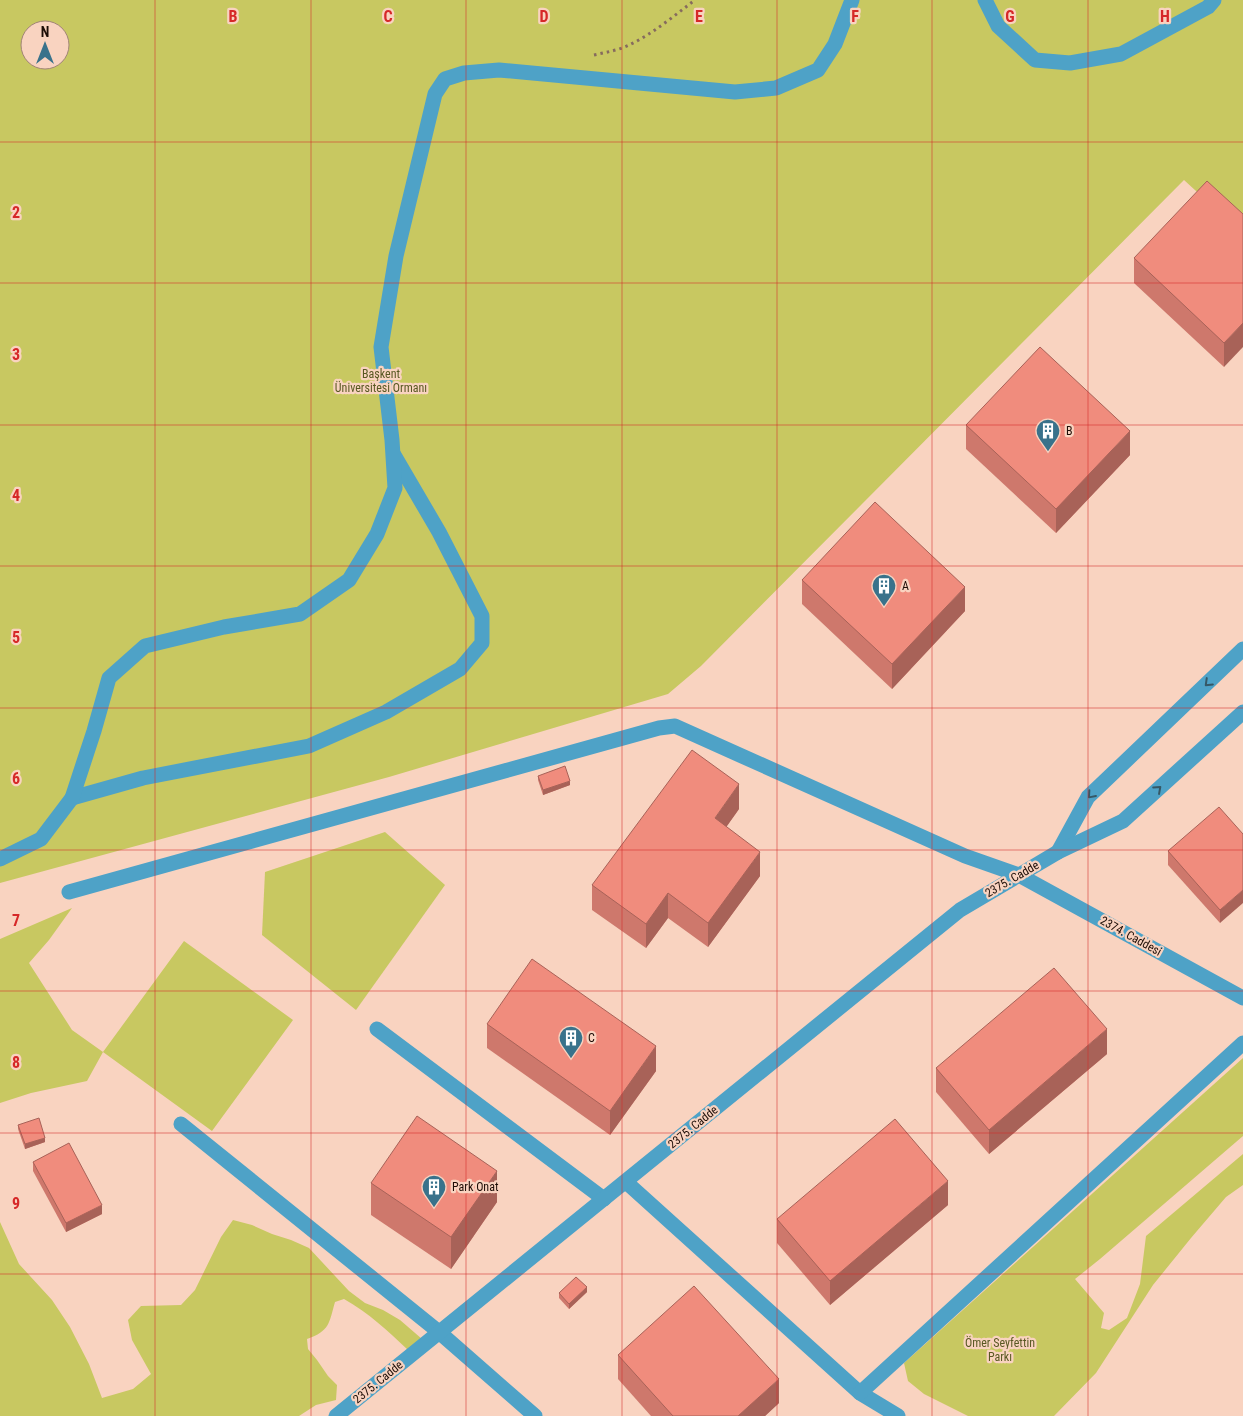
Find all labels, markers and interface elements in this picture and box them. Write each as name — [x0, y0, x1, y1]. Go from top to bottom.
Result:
text: B — [229, 7, 238, 26]
text: C — [383, 7, 393, 26]
text: D — [539, 7, 549, 26]
text: E — [695, 7, 703, 26]
text: F — [851, 7, 859, 26]
text: G — [1005, 7, 1015, 26]
text: H — [1160, 7, 1170, 26]
north arrow — [20, 20, 70, 70]
text: N — [41, 24, 49, 40]
text: 2 — [12, 203, 20, 222]
text: 3 — [12, 345, 20, 364]
park label: Başkent Üniversitesi Ormanı — [335, 367, 427, 395]
building icon: B — [1035, 418, 1061, 452]
place label: B — [1066, 424, 1073, 438]
text: 4 — [12, 486, 20, 505]
building icon: A — [871, 573, 897, 607]
place label: A — [902, 579, 909, 593]
text: 5 — [12, 628, 20, 647]
one-way arrow — [1204, 677, 1213, 686]
text: 6 — [12, 769, 20, 788]
one-way arrow — [1152, 786, 1161, 795]
one-way arrow — [1088, 790, 1097, 799]
street label: 2375. Cadde — [983, 858, 1042, 900]
text: 7 — [12, 911, 20, 930]
street label: 2374. Caddesi — [1098, 913, 1164, 959]
building icon: C — [558, 1025, 584, 1059]
place label: C — [588, 1031, 595, 1045]
text: 8 — [12, 1053, 20, 1072]
street label: 2375. Cadde — [665, 1103, 721, 1151]
building icon: Park Onat — [421, 1174, 447, 1208]
place label: Park Onat — [452, 1180, 499, 1194]
text: 9 — [12, 1194, 20, 1213]
park label: Ömer Seyfettin Parkı — [965, 1335, 1035, 1364]
street label: 2375. Cadde — [350, 1358, 406, 1406]

